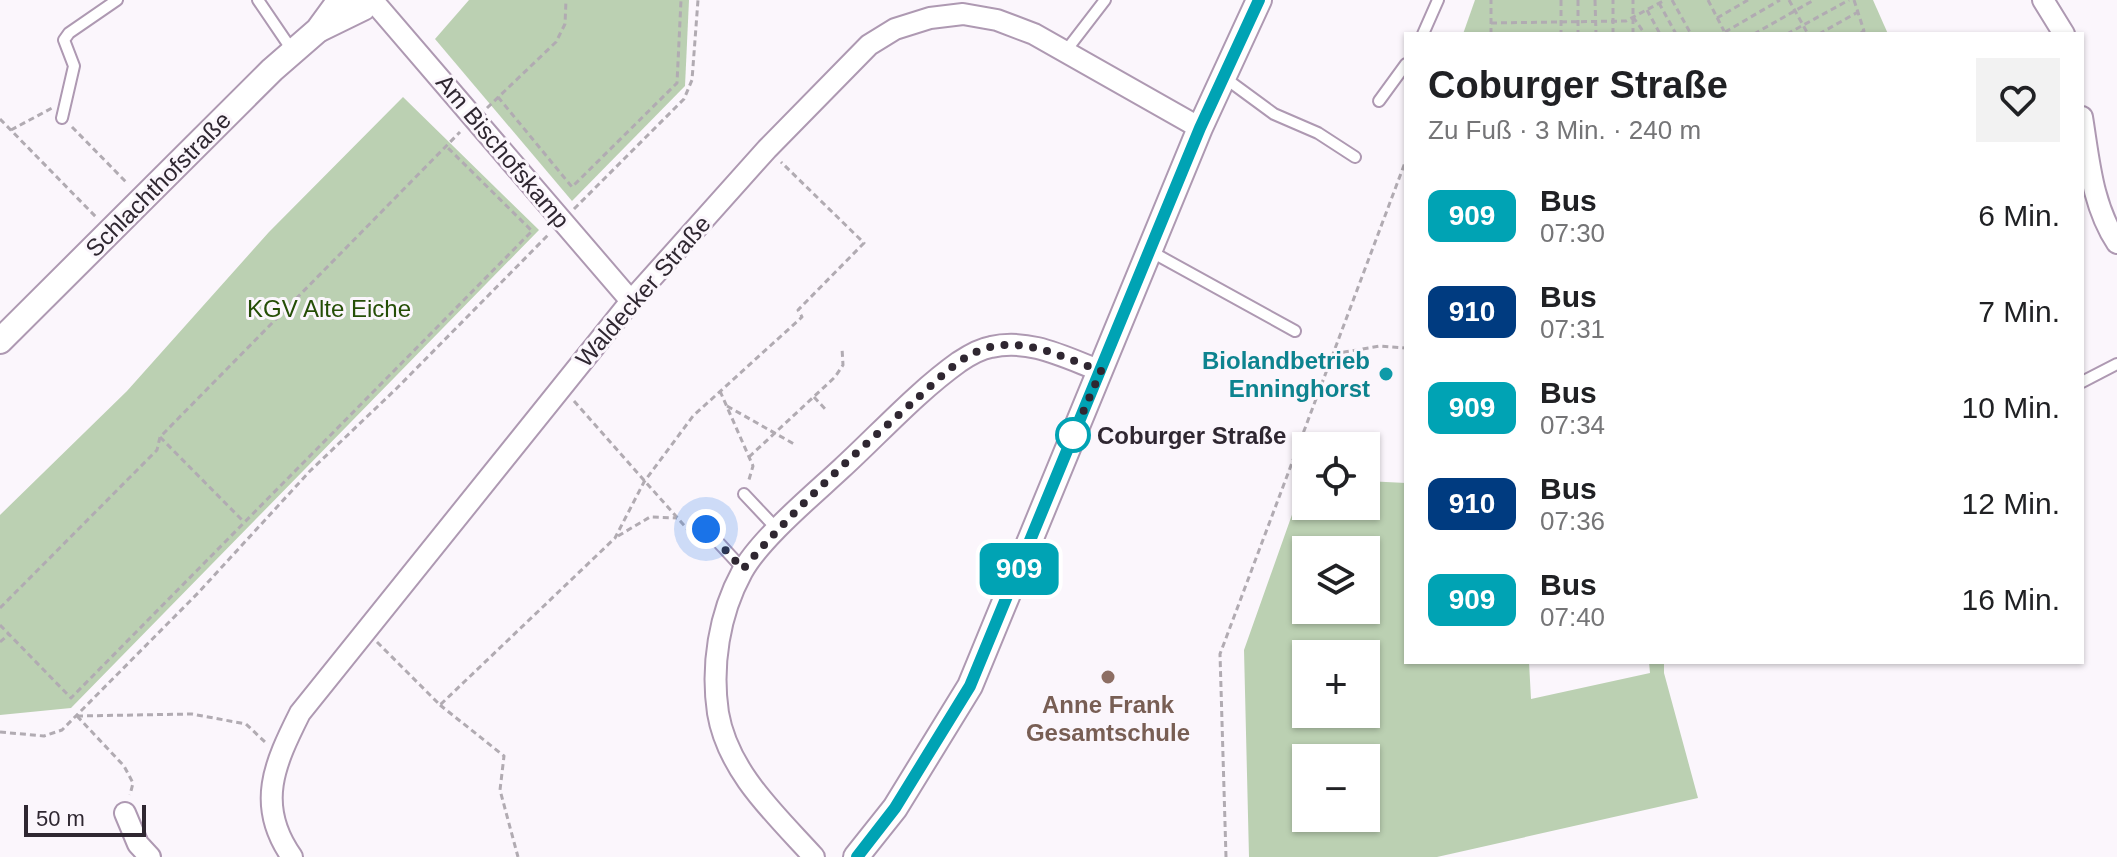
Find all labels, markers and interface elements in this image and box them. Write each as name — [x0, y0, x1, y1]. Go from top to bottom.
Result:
button: heart — [1976, 58, 2060, 142]
text: Coburger Straße — [1428, 64, 1728, 106]
street label: Am Bischofskamp — [431, 69, 575, 233]
street label: Schlachthofstraße — [80, 106, 236, 262]
text: Zu Fuß · 3 Min. · 240 m — [1428, 115, 1701, 145]
text: Bus — [1540, 184, 1597, 217]
text: 6 Min. — [1978, 199, 2060, 232]
text: 909 — [1449, 200, 1495, 231]
street label: Waldecker Straße — [570, 210, 716, 372]
text: 07:30 — [1540, 218, 1605, 248]
text: Bus — [1540, 280, 1597, 313]
park label: KGV Alte Eiche — [247, 295, 411, 322]
text: 7 Min. — [1978, 295, 2060, 328]
text: 910 — [1449, 296, 1495, 327]
text: 07:31 — [1540, 314, 1605, 344]
place label: Biolandbetrieb Enninghorst — [1202, 347, 1370, 402]
marker: Biolandbetrieb Enninghorst — [1377, 365, 1395, 383]
text: Bus — [1540, 376, 1597, 409]
text: 10 Min. — [1962, 391, 2060, 424]
text: 909 — [1449, 392, 1495, 423]
text: 07:34 — [1540, 410, 1605, 440]
marker: Coburger Straße — [1056, 418, 1090, 452]
place label: Coburger Straße — [1097, 422, 1286, 449]
map controls — [1292, 432, 1380, 832]
button: locate — [1292, 432, 1380, 520]
text: Bus — [1540, 472, 1597, 505]
text: 12 Min. — [1962, 487, 2060, 520]
text: 910 — [1449, 488, 1495, 519]
text: 07:36 — [1540, 506, 1605, 536]
your location — [686, 509, 726, 549]
button: layers — [1292, 536, 1380, 624]
line badge: 909 — [973, 543, 1065, 595]
text: 909 — [996, 553, 1042, 584]
text: Bus — [1540, 568, 1597, 601]
text: 16 Min. — [1962, 583, 2060, 616]
text: 909 — [1449, 584, 1495, 615]
text: 07:40 — [1540, 602, 1605, 632]
button: + — [1292, 640, 1380, 728]
marker: Anne Frank Gesamtschule — [1099, 668, 1117, 686]
place label: Anne Frank Gesamtschule — [1026, 691, 1190, 746]
button: − — [1292, 744, 1380, 832]
scale bar — [24, 801, 146, 837]
text: 50 m — [36, 806, 85, 831]

